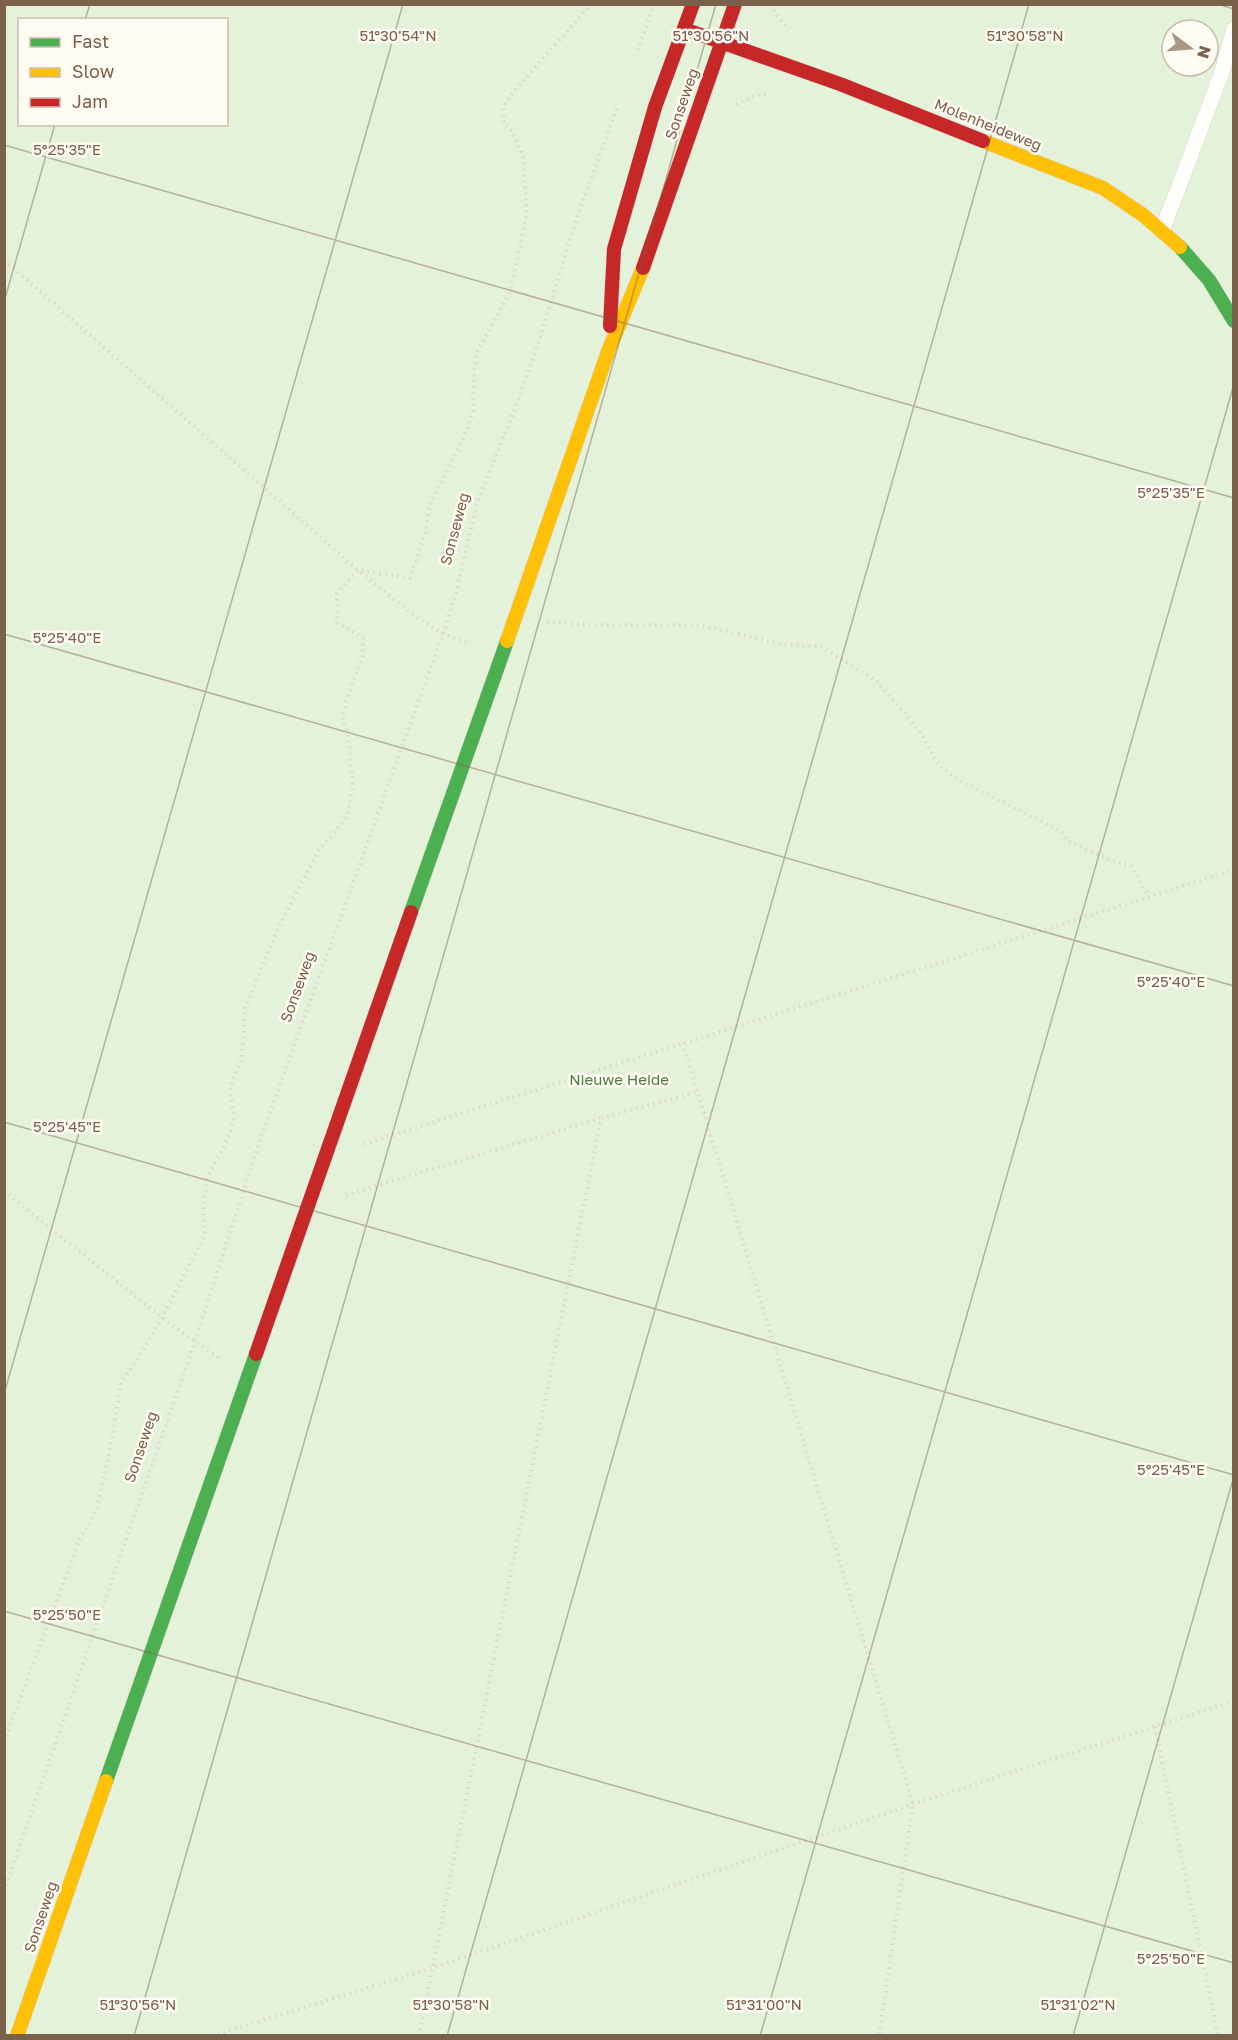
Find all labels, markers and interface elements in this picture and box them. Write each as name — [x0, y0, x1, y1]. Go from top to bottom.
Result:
legend — [18, 18, 228, 126]
north arrow — [1160, 18, 1220, 78]
text: 51°30'54"N — [359, 26, 437, 44]
text: 51°30'56"N — [672, 26, 750, 44]
text: 51°30'58"N — [986, 26, 1064, 44]
text: Fast — [72, 30, 109, 52]
text: N — [1193, 44, 1216, 61]
text: Slow — [72, 60, 115, 82]
street label: Sonseweg — [660, 66, 702, 142]
text: Jam — [72, 90, 108, 112]
street label: Molenheideweg — [932, 94, 1045, 154]
text: 5°25'35"E — [33, 140, 101, 158]
text: 5°25'35"E — [1137, 483, 1205, 501]
street label: Sonseweg — [436, 491, 472, 567]
text: 5°25'40"E — [33, 628, 101, 646]
street label: Sonseweg — [276, 949, 318, 1025]
text: 5°25'40"E — [1137, 972, 1205, 990]
park label: Nieuwe Heide — [569, 1070, 669, 1088]
text: 5°25'45"E — [33, 1117, 101, 1135]
street label: Sonseweg — [119, 1409, 161, 1485]
text: 5°25'45"E — [1137, 1460, 1205, 1478]
text: 5°25'50"E — [33, 1605, 101, 1623]
street label: Sonseweg — [19, 1879, 61, 1955]
text: 5°25'50"E — [1137, 1949, 1205, 1967]
text: 51°30'56"N — [99, 1995, 177, 2013]
text: 51°30'58"N — [412, 1995, 490, 2013]
text: 51°31'00"N — [726, 1995, 802, 2013]
text: 51°31'02"N — [1040, 1995, 1116, 2013]

